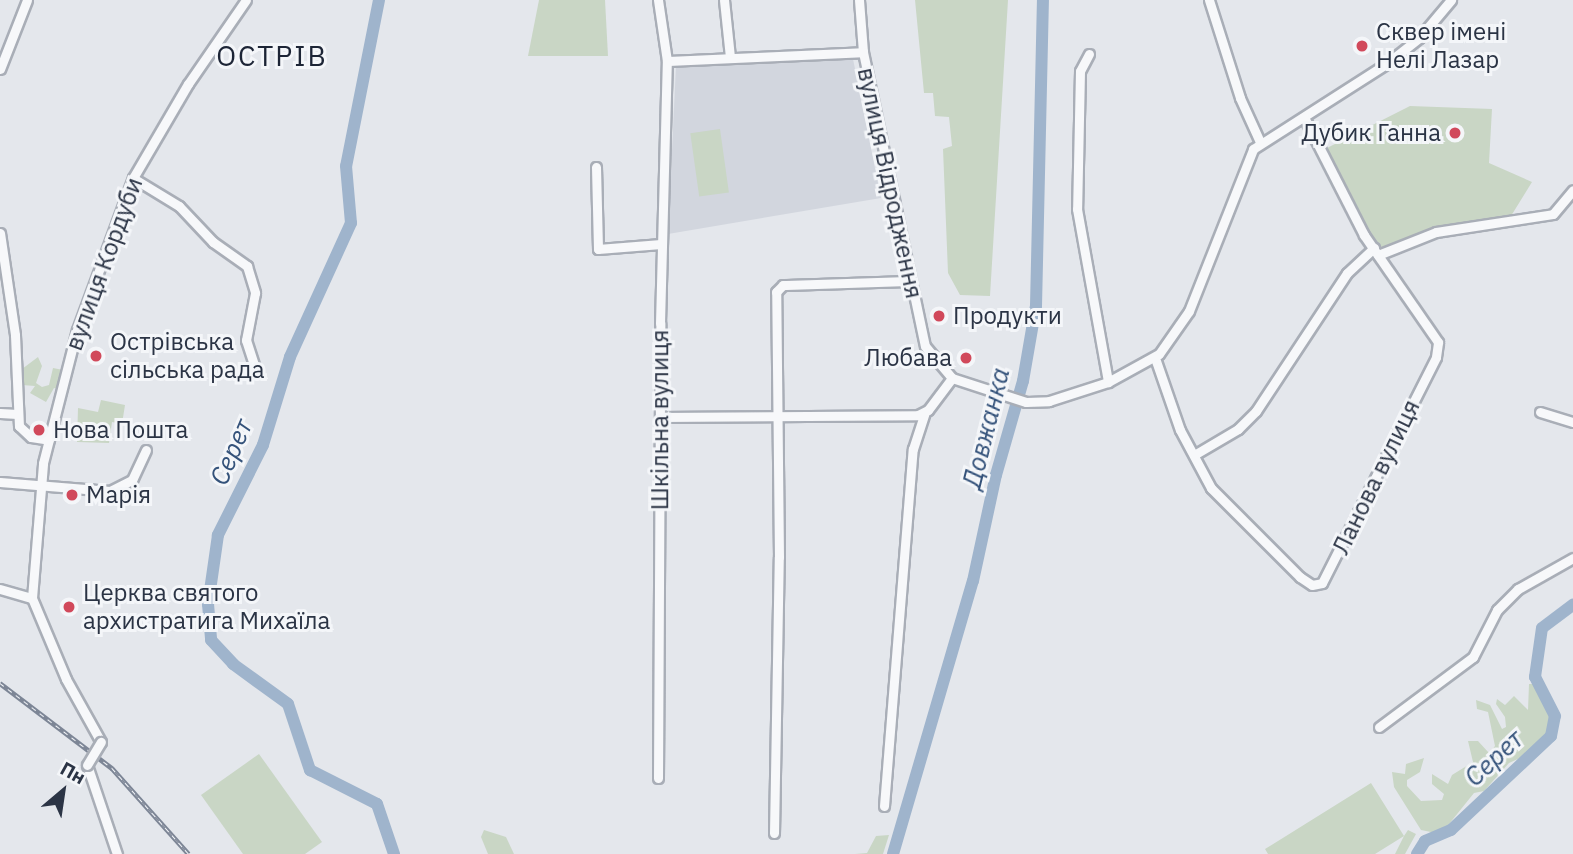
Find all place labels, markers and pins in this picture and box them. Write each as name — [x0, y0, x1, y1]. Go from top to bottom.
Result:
place label: Сквер імені Нелі Лазар — [1376, 18, 1506, 74]
marker: Сквер імені Нелі Лазар — [1354, 38, 1370, 54]
place label: Дубик Ганна — [1301, 119, 1441, 147]
marker: Дубик Ганна — [1447, 125, 1463, 141]
place label: Продукти — [953, 302, 1062, 330]
marker: Продукти — [931, 308, 947, 324]
place label: Острівська сільська рада — [110, 328, 265, 384]
place label: Любава — [864, 344, 952, 372]
marker: Острівська сільська рада — [88, 348, 104, 364]
marker: Любава — [958, 350, 974, 366]
place label: Нова Пошта — [53, 416, 188, 444]
marker: Нова Пошта — [31, 422, 47, 438]
place label: Марія — [86, 481, 151, 509]
marker: Марія — [64, 487, 80, 503]
place label: Церква святого архистратига Михаїла — [83, 579, 330, 635]
marker: Церква святого архистратига Михаїла — [61, 599, 77, 615]

